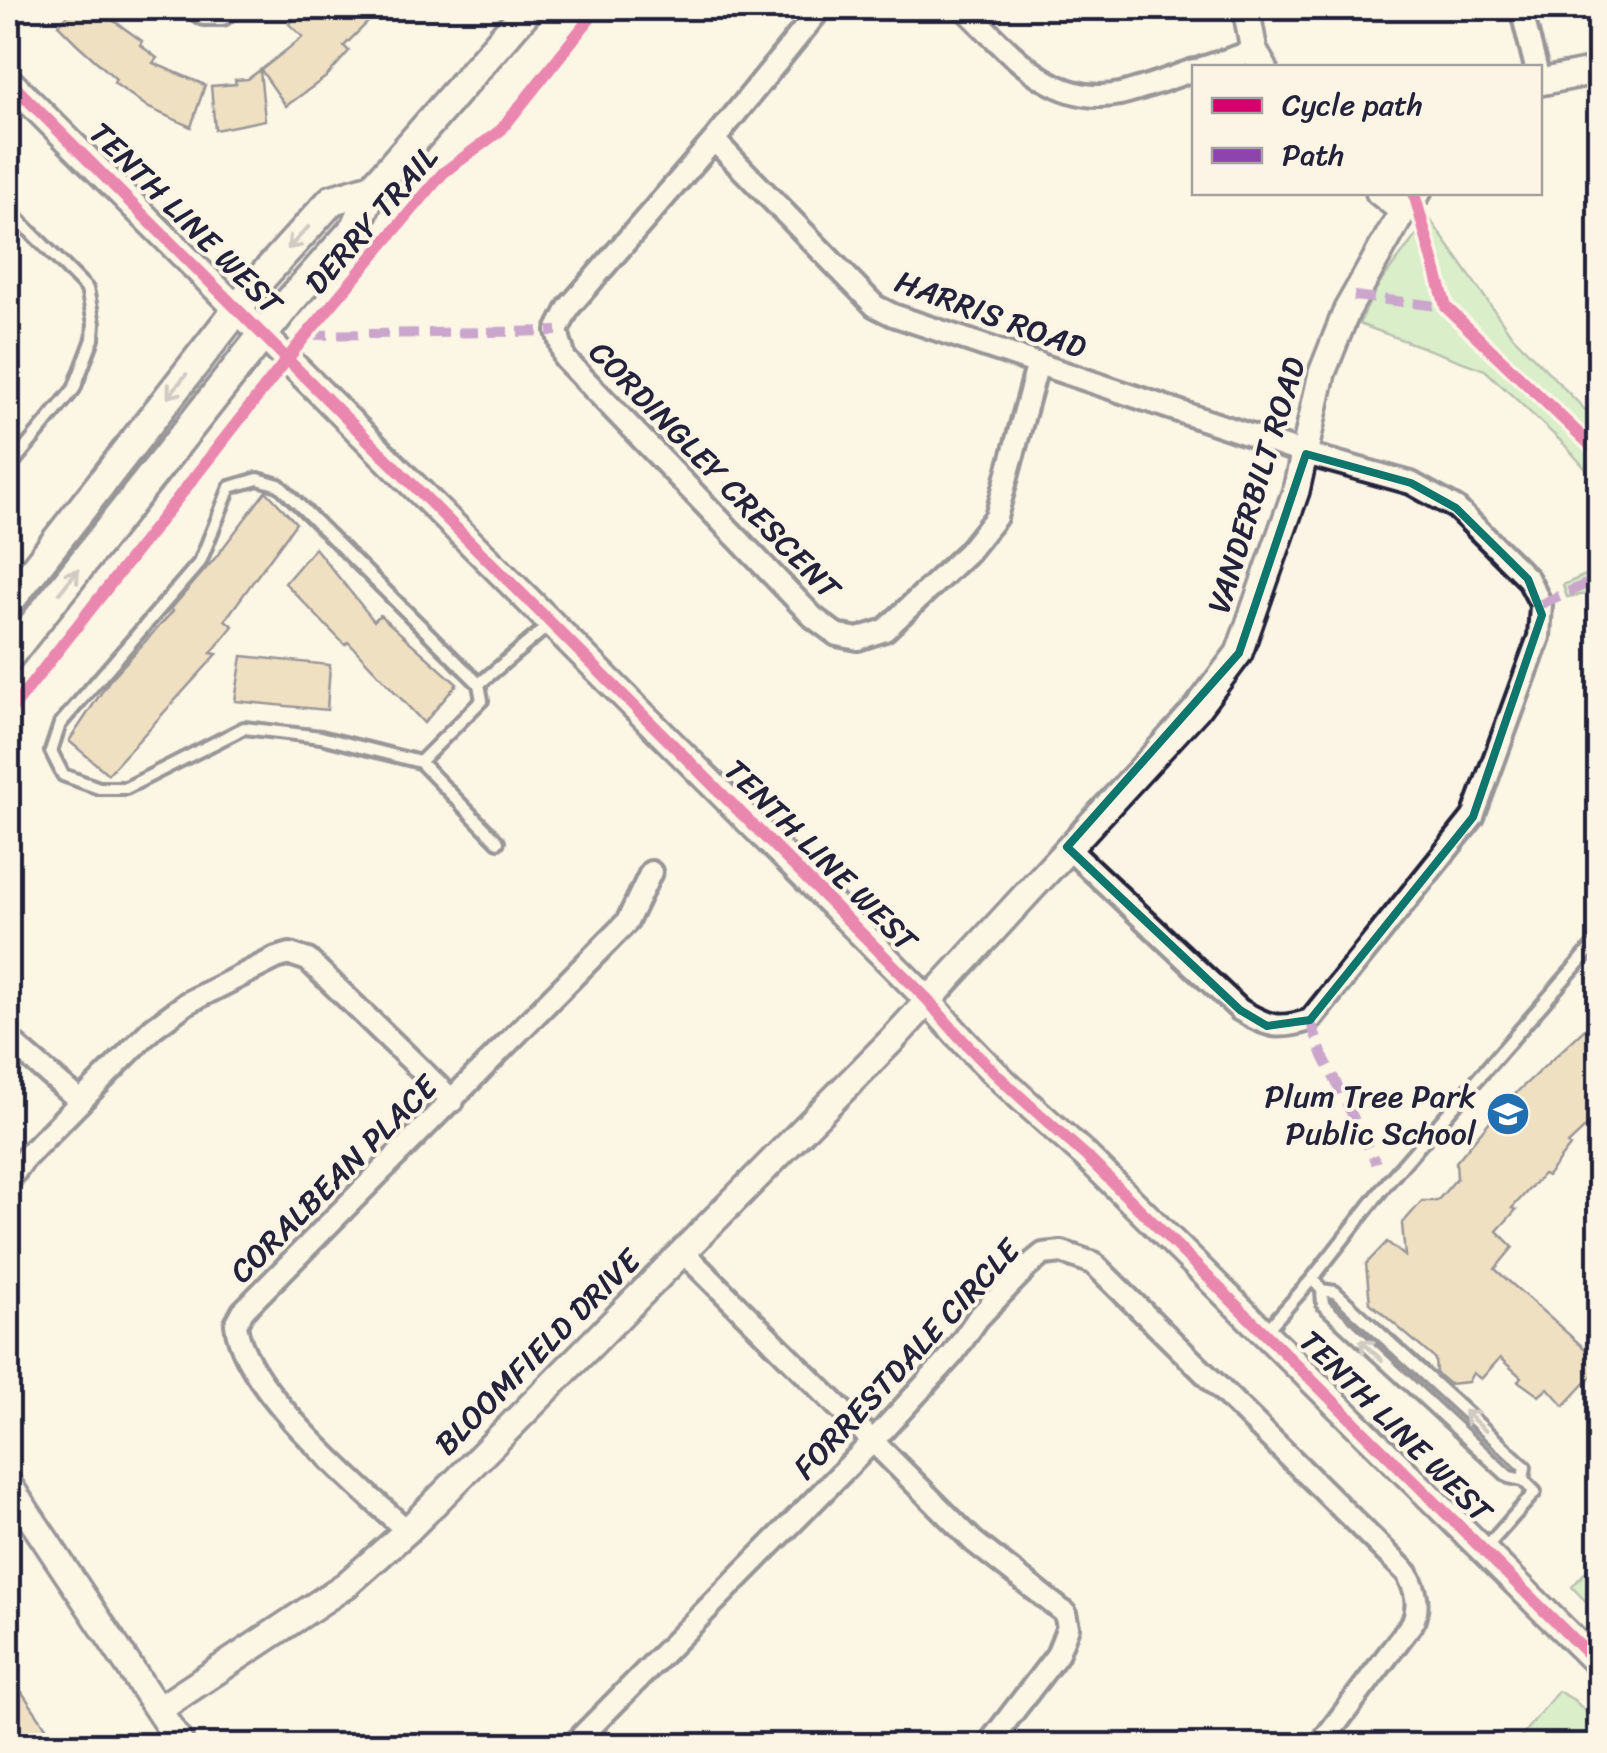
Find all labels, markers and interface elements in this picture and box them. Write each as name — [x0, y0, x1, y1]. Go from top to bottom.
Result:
legend — [1192, 65, 1542, 195]
text: Cycle path — [1282, 78, 1423, 132]
street label: TENTH LINE WEST — [75, 108, 298, 331]
text: Path — [1282, 128, 1344, 182]
street label: DERRY TRAIL — [290, 132, 453, 308]
one-way arrow — [287, 225, 310, 250]
street label: HARRIS ROAD — [887, 253, 1095, 376]
street label: CORDINGLEY CRESCENT — [574, 327, 856, 616]
street label: VANDERBILT ROAD — [1190, 350, 1323, 620]
one-way arrow — [167, 372, 188, 399]
one-way arrow — [57, 569, 79, 595]
street label: TENTH LINE WEST — [710, 745, 933, 968]
street label: CORALBEAN PLACE — [215, 1060, 453, 1297]
place label: Plum Tree Park Public School — [1265, 1068, 1477, 1162]
school or university icon: Plum Tree Park Public School — [1485, 1091, 1531, 1137]
street label: FORRESTDALE CIRCLE — [779, 1224, 1036, 1494]
street label: BLOOMFIELD DRIVE — [420, 1233, 656, 1470]
street label: TENTH LINE WEST — [1285, 1316, 1508, 1539]
one-way arrow — [1359, 1339, 1384, 1362]
one-way arrow — [1463, 1410, 1488, 1433]

